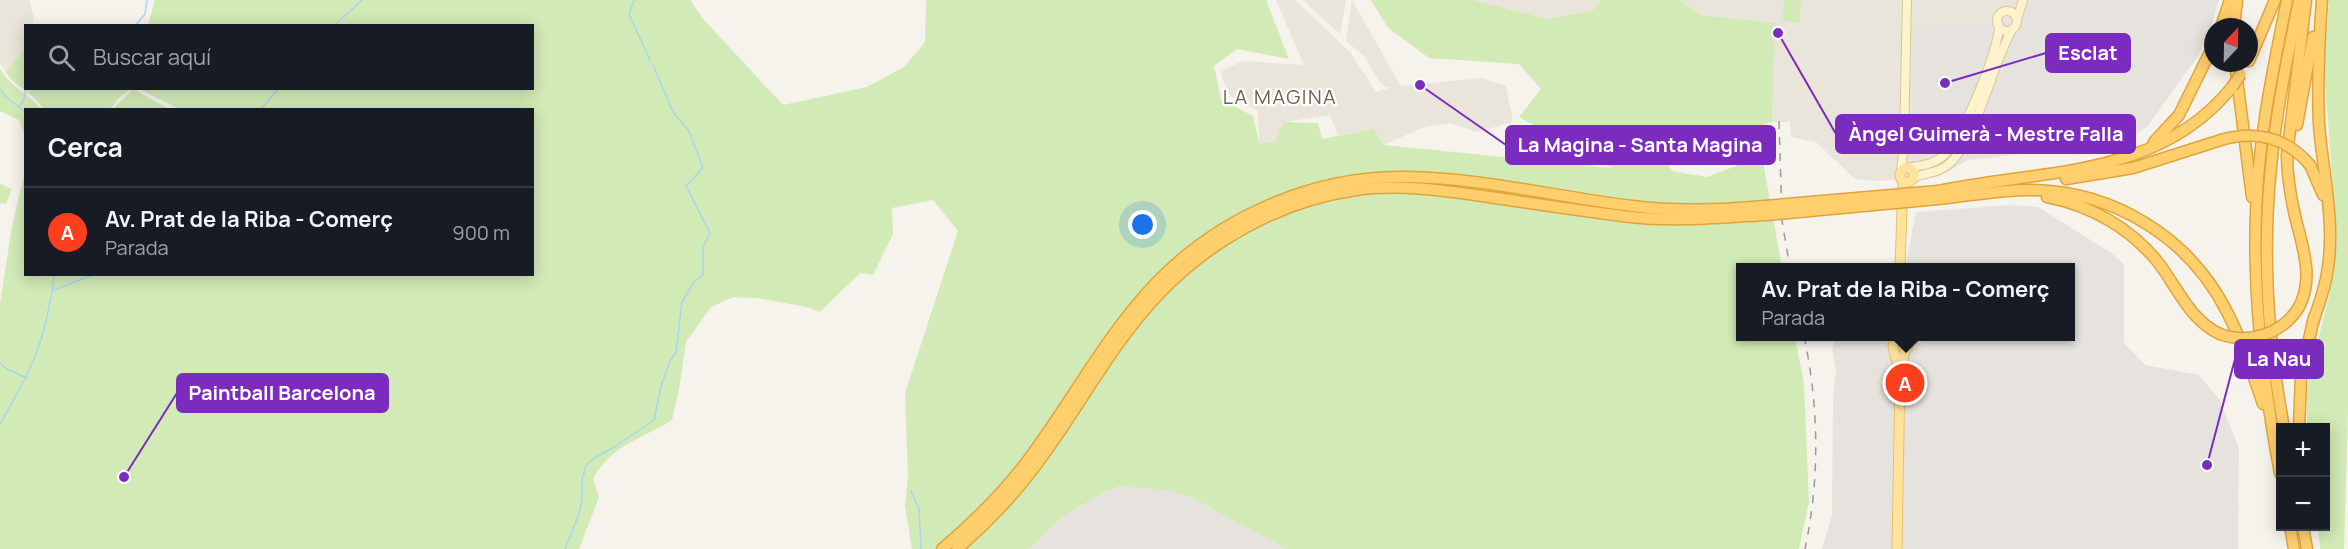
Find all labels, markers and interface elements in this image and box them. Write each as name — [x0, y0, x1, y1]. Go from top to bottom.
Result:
north arrow — [2204, 18, 2258, 72]
search box — [24, 24, 534, 90]
callout: Esclat — [2046, 34, 2130, 72]
text: Esclat — [2058, 39, 2118, 66]
icon: search — [45, 41, 78, 74]
text: Buscar aquí — [93, 42, 211, 72]
district label: LA MAGINA — [1223, 83, 1337, 110]
callout: Àngel Guimerà - Mestre Falla — [1836, 115, 2135, 153]
text: Àngel Guimerà - Mestre Falla — [1849, 120, 2123, 147]
callout: La Magina - Santa Magina — [1506, 126, 1775, 164]
text: Cerca — [48, 129, 123, 165]
text: La Magina - Santa Magina — [1517, 131, 1763, 158]
text: Av. Prat de la Riba - Comerç — [105, 204, 393, 234]
your location — [1128, 210, 1157, 239]
text: A — [61, 219, 74, 246]
text: 900 m — [452, 219, 510, 246]
text: Parada — [105, 234, 169, 261]
popup — [1736, 263, 2075, 341]
text: Av. Prat de la Riba - Comerç — [1762, 274, 2049, 304]
text: Parada — [1762, 304, 1825, 331]
callout: La Nau — [2235, 340, 2323, 378]
text: La Nau — [2247, 345, 2311, 372]
pin: A — [1886, 360, 1924, 406]
callout: Paintball Barcelona — [177, 374, 388, 412]
text: Paintball Barcelona — [188, 379, 376, 406]
map controls — [2276, 423, 2330, 531]
button: + — [2276, 423, 2330, 477]
button: − — [2276, 477, 2330, 531]

